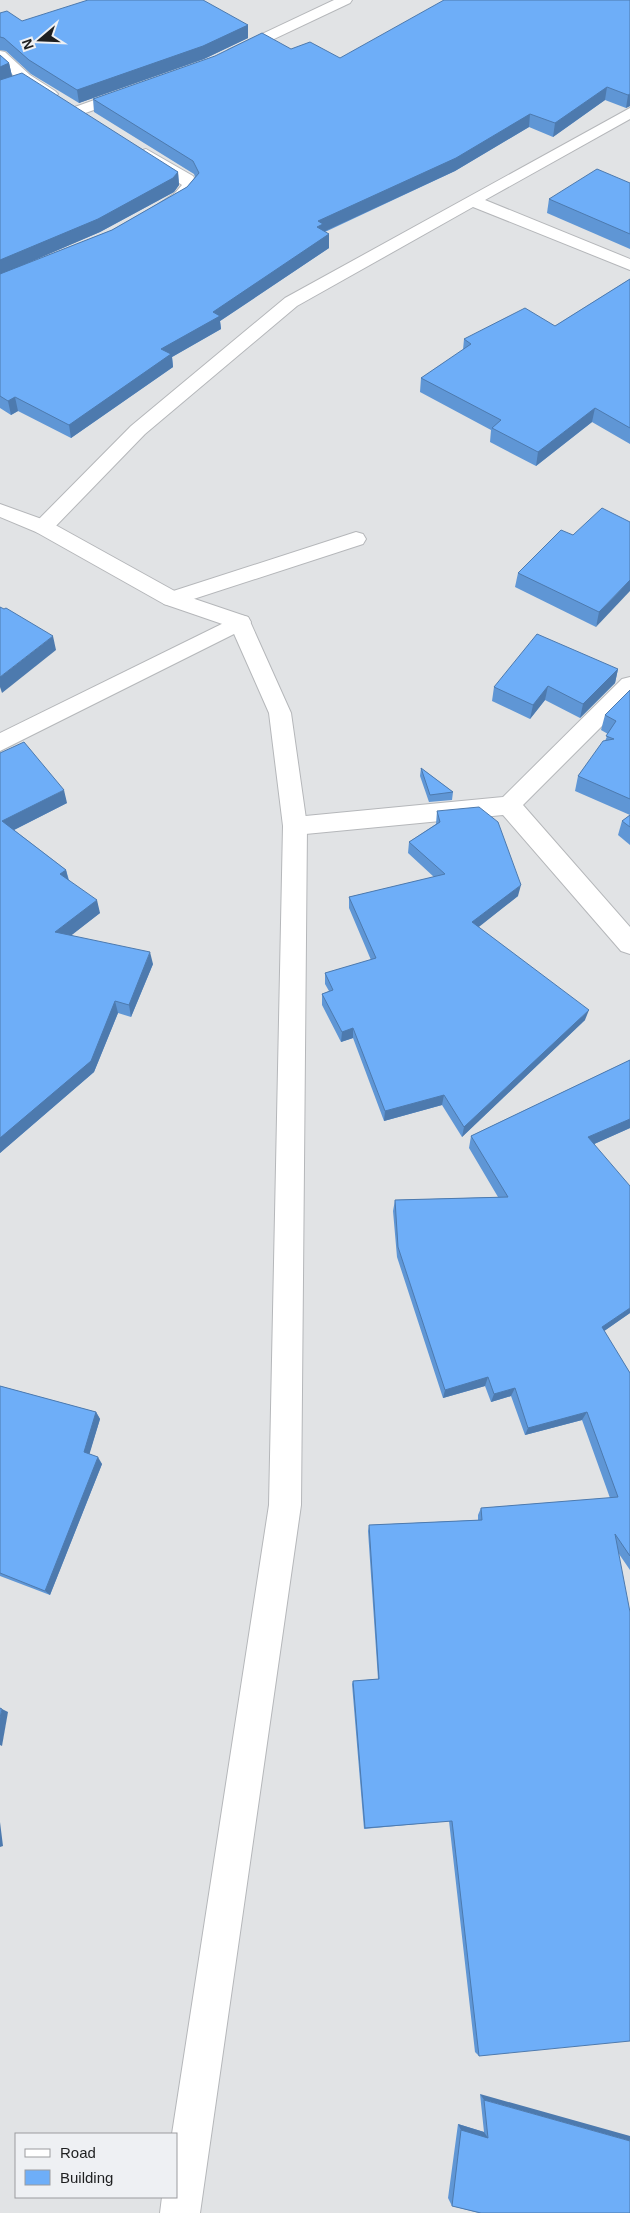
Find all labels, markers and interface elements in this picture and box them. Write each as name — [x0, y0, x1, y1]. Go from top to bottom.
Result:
north arrow — [15, 15, 65, 65]
text: N — [18, 37, 37, 52]
legend — [15, 2133, 178, 2198]
text: Road — [60, 2144, 96, 2161]
text: Building — [60, 2169, 113, 2186]

